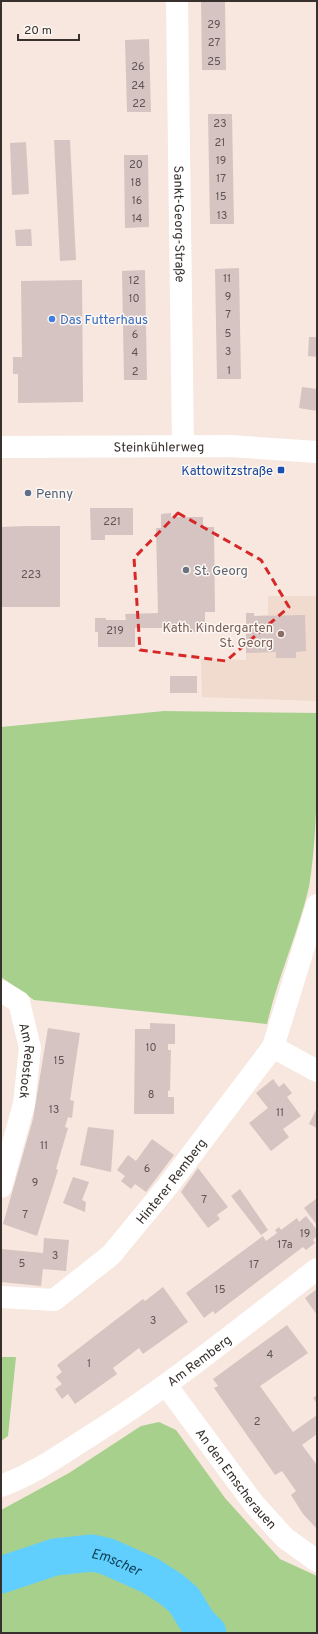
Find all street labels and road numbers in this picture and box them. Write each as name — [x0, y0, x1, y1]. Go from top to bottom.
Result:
street label: Sankt-Georg-Straße — [169, 165, 187, 283]
street label: Steinkühlerweg — [114, 440, 204, 457]
street label: Am Rebstock — [14, 1021, 36, 1100]
street label: Hinterer Remberg — [134, 1136, 211, 1228]
street label: Am Remberg — [165, 1332, 235, 1391]
street label: An den Emscherauen — [191, 1426, 279, 1533]

